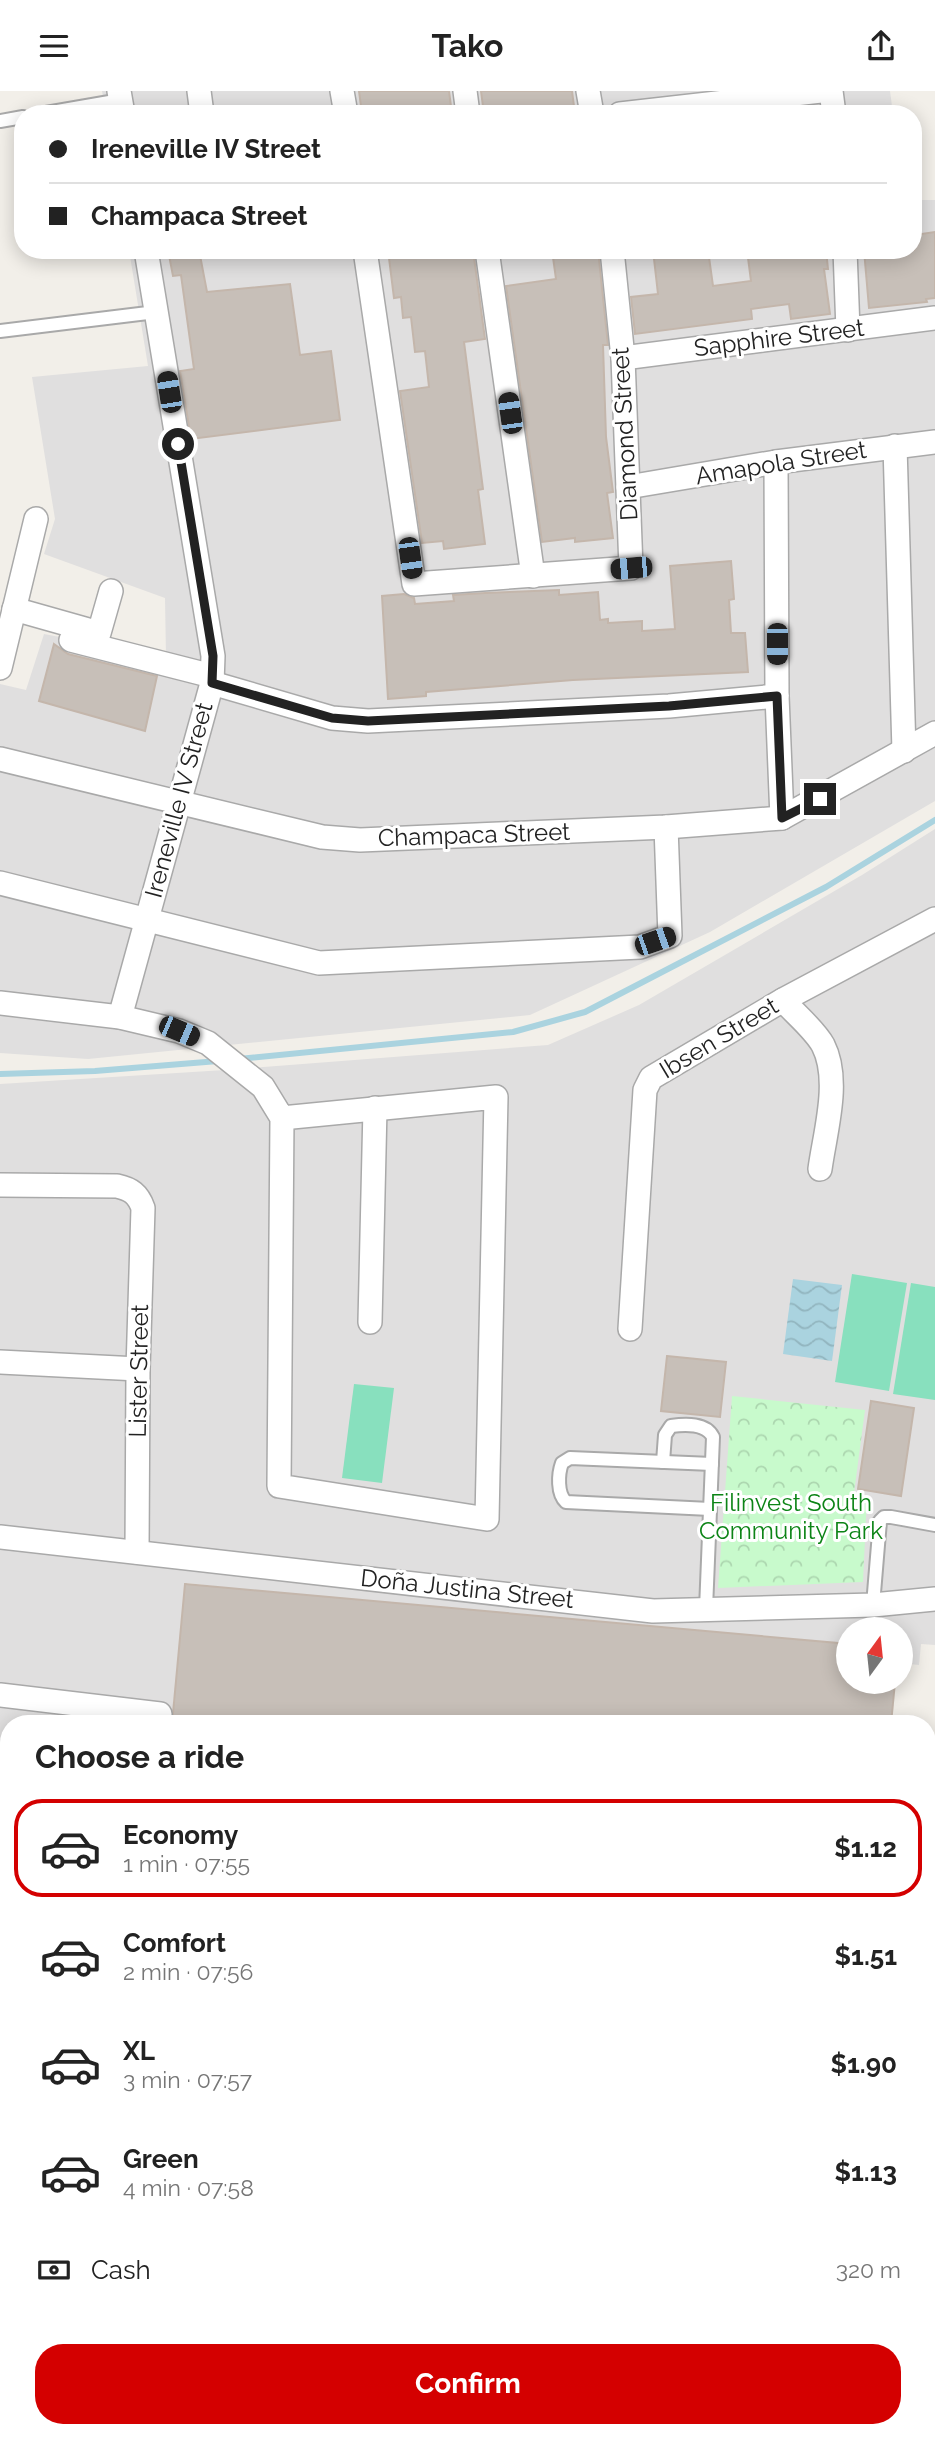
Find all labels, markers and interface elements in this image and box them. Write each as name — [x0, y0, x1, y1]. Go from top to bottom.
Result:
icon: menu — [35, 27, 73, 65]
text: Tako — [432, 27, 503, 64]
icon: share — [862, 27, 900, 65]
text: Ireneville IV Street — [91, 134, 321, 164]
text: Champaca Street — [91, 201, 307, 231]
street label: Sapphire Street — [692, 313, 866, 362]
street label: Diamond Street — [605, 347, 644, 521]
car — [156, 370, 183, 414]
car — [497, 391, 524, 435]
route start — [162, 428, 194, 460]
street label: Amapola Street — [693, 435, 868, 490]
car — [397, 536, 424, 580]
car — [610, 556, 653, 580]
car — [767, 623, 788, 665]
street label: Ireneville IV Street — [138, 699, 219, 901]
route end — [804, 783, 836, 815]
street label: Champaca Street — [377, 817, 571, 852]
car — [632, 924, 679, 958]
street label: Ibsen Street — [654, 991, 783, 1084]
car — [156, 1013, 203, 1049]
street label: Lister Street — [123, 1304, 154, 1438]
park label: Filinvest South Community Park — [699, 1488, 883, 1545]
street label: Doña Justina Street — [359, 1563, 575, 1614]
north arrow — [836, 1617, 914, 1694]
map controls — [836, 1617, 913, 1694]
text: Choose a ride — [35, 1738, 244, 1775]
icon: car — [39, 1817, 102, 1880]
text: Economy — [123, 1820, 238, 1850]
text: $1.12 — [834, 1833, 897, 1863]
text: 1 min · 07:55 — [123, 1850, 250, 1877]
icon: car — [39, 1925, 102, 1988]
text: Comfort — [123, 1928, 226, 1958]
text: $1.51 — [835, 1941, 897, 1971]
text: 2 min · 07:56 — [123, 1958, 253, 1985]
icon: car — [39, 2033, 102, 2096]
text: XL — [123, 2036, 155, 2066]
text: $1.90 — [831, 2049, 897, 2079]
text: 3 min · 07:57 — [123, 2066, 252, 2093]
icon: car — [39, 2141, 102, 2204]
text: Green — [123, 2144, 199, 2174]
text: $1.13 — [834, 2157, 897, 2187]
text: 4 min · 07:58 — [123, 2174, 254, 2201]
icon: cash — [35, 2251, 73, 2289]
text: Cash — [91, 2255, 151, 2285]
text: 320 m — [836, 2256, 901, 2283]
button: Confirm — [35, 2344, 901, 2424]

